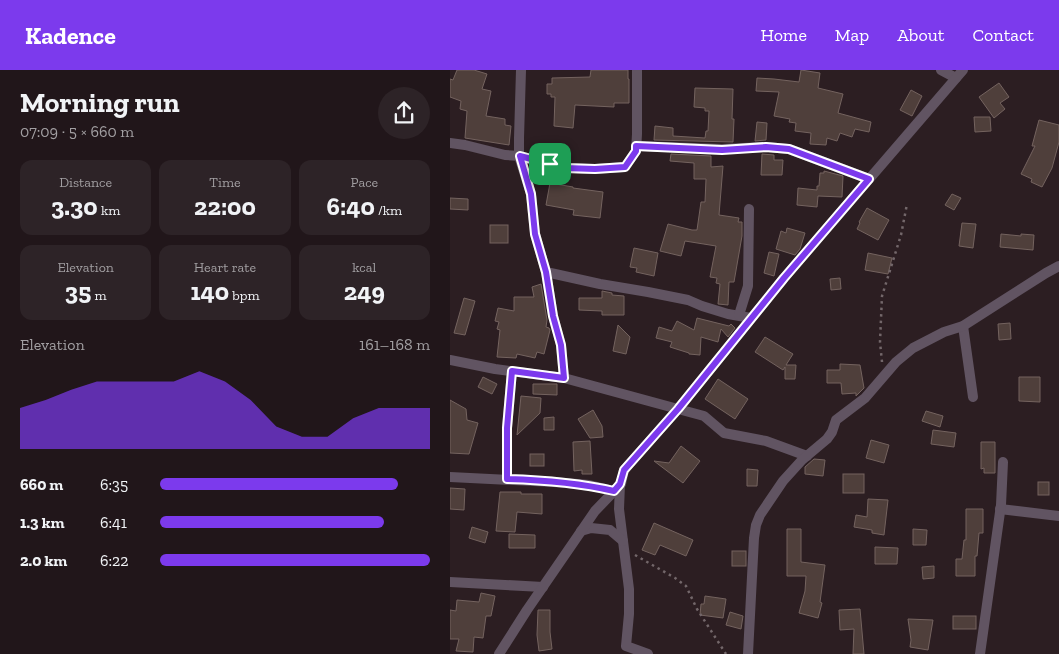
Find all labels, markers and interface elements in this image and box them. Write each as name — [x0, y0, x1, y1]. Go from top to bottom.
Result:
text: Kadence — [25, 21, 116, 50]
text: Home — [760, 24, 807, 46]
text: Map — [835, 24, 869, 46]
text: About — [897, 24, 944, 46]
text: Contact — [972, 24, 1034, 46]
text: Morning run — [20, 86, 180, 119]
button: share — [378, 87, 430, 139]
text: 07:09 · 5 × 660 m — [20, 122, 134, 141]
pin — [529, 143, 571, 185]
icon: arrive — [536, 150, 564, 178]
text: Distance — [59, 174, 112, 191]
text: Time — [209, 174, 241, 191]
text: Pace — [350, 174, 378, 191]
text: 3.30 — [51, 191, 98, 221]
text: 22:00 — [194, 191, 256, 221]
text: 6:40 — [327, 191, 375, 221]
text: km — [98, 202, 120, 219]
text: /km — [375, 202, 402, 219]
text: Elevation — [57, 259, 114, 276]
text: Heart rate — [194, 259, 256, 276]
text: kcal — [352, 259, 376, 276]
text: 35 — [65, 276, 91, 306]
text: 140 — [190, 276, 229, 306]
text: 249 — [344, 276, 385, 306]
text: m — [91, 287, 106, 304]
text: bpm — [229, 287, 260, 304]
text: Elevation — [20, 335, 85, 354]
text: 161–168 m — [359, 335, 430, 354]
text: 660 m — [20, 475, 63, 494]
text: 6:35 — [100, 475, 128, 494]
text: 1.3 km — [20, 513, 65, 532]
text: 6:41 — [100, 513, 127, 532]
text: 2.0 km — [20, 551, 67, 570]
text: 6:22 — [100, 551, 129, 570]

